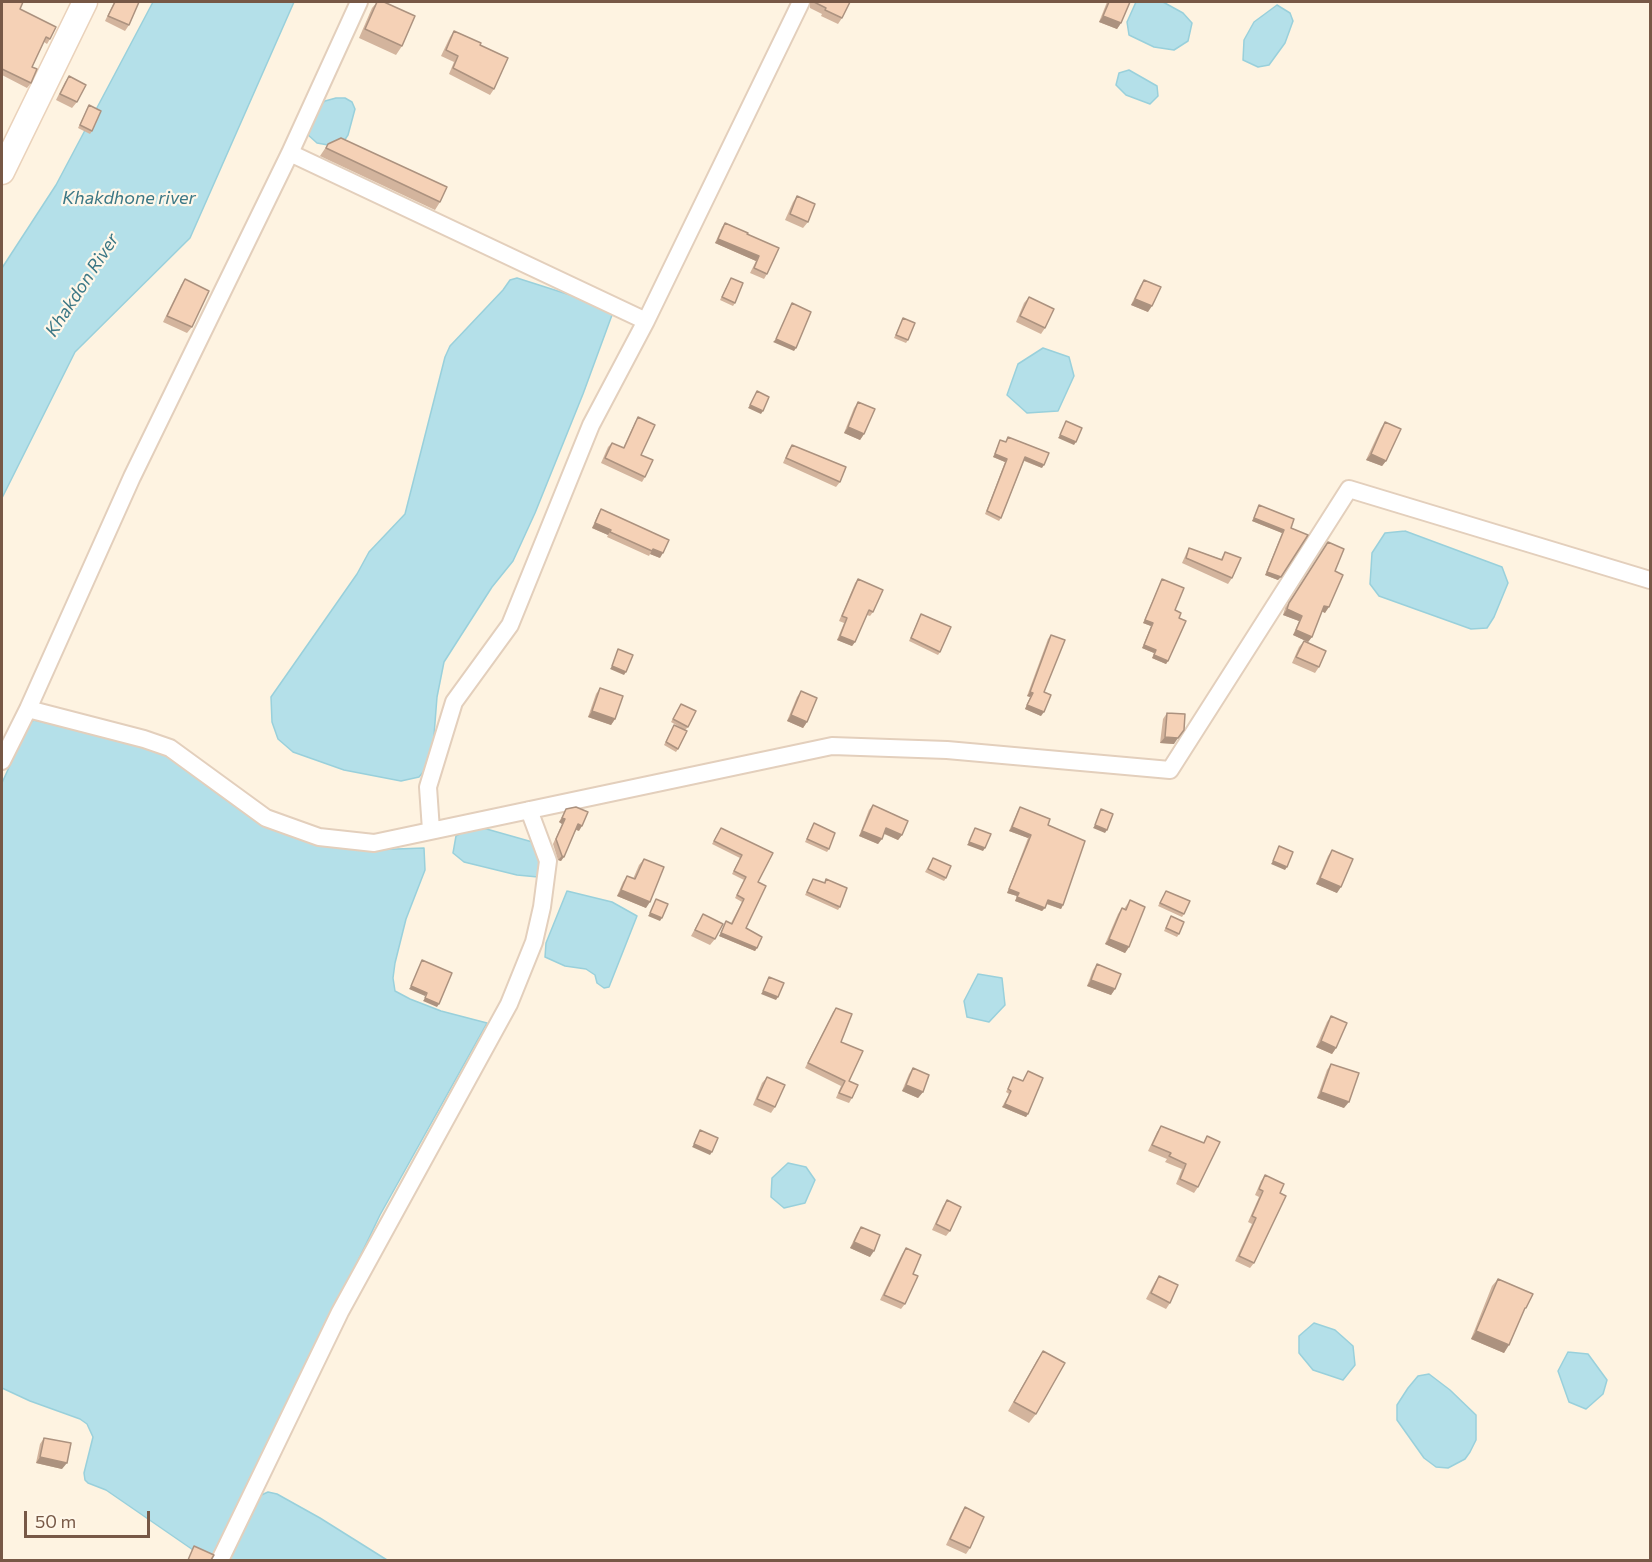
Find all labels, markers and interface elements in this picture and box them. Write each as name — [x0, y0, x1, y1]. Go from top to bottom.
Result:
water label: Khakdhone river — [62, 187, 196, 209]
water label: Khakdon River — [41, 229, 123, 341]
scale bar — [27, 1499, 153, 1537]
text: 50 m — [35, 1510, 76, 1532]

